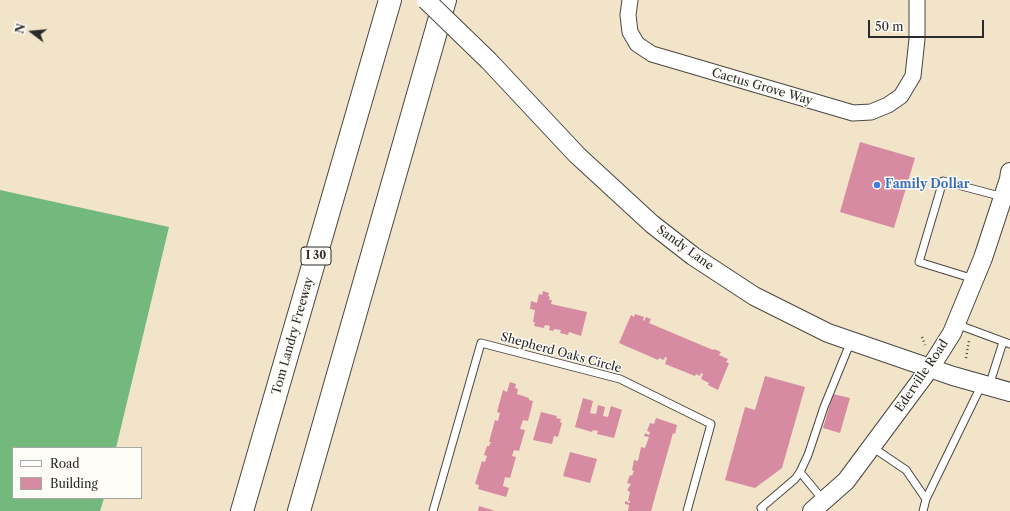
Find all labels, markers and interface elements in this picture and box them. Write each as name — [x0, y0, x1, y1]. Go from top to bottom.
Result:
north arrow — [12, 12, 52, 52]
scale bar — [870, 12, 986, 38]
text: 50 m — [875, 19, 904, 34]
text: N — [12, 22, 29, 35]
street label: Cactus Grove Way — [710, 66, 814, 108]
place label: Family Dollar — [885, 178, 970, 192]
marker: Family Dollar — [872, 180, 882, 190]
street label: Sandy Lane — [654, 223, 716, 273]
road number: I 30 — [301, 247, 331, 265]
street label: Tom Landry Freeway — [269, 276, 317, 396]
street label: Shepherd Oaks Circle — [499, 330, 623, 376]
street label: Ederville Road — [892, 337, 952, 415]
legend — [12, 447, 142, 499]
text: Road — [50, 456, 80, 471]
text: Building — [50, 476, 98, 491]

